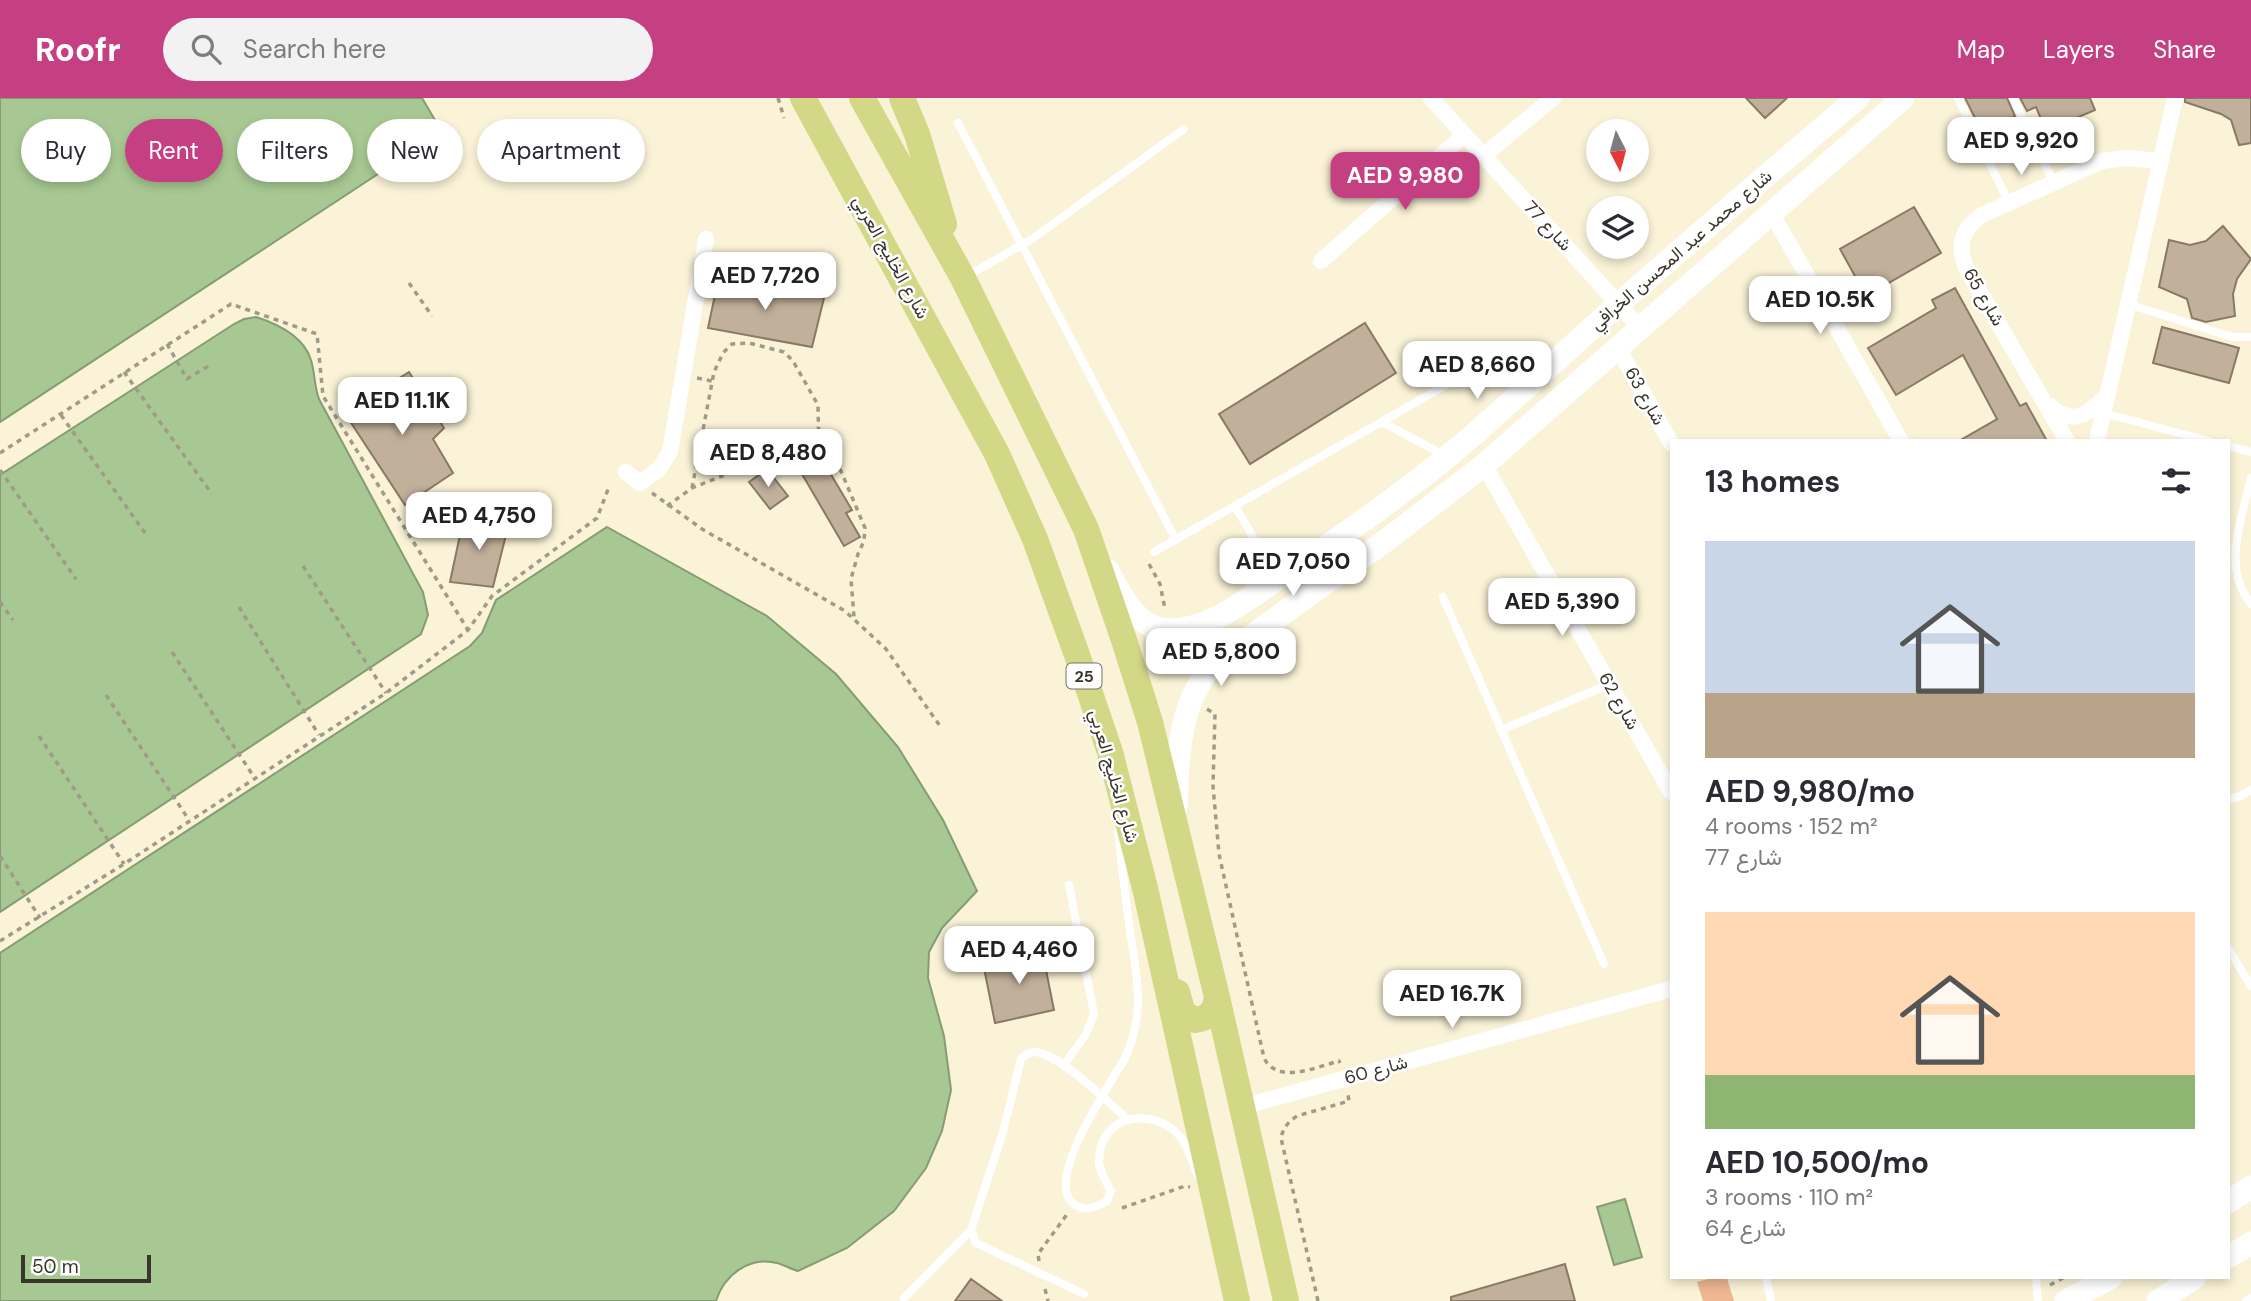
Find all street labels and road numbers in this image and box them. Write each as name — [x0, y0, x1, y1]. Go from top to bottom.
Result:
street label: شارع محمد عبد المحسن الخرافي — [1585, 164, 1779, 338]
street label: شارع الخليج العربي — [844, 191, 935, 325]
street label: شارع 77 — [1519, 196, 1577, 256]
street label: شارع 65 — [1958, 264, 2010, 330]
street label: شارع 63 — [1619, 363, 1671, 429]
road number: 25 — [1066, 664, 1102, 688]
street label: شارع 62 — [1593, 668, 1645, 734]
street label: شارع الخليج العربي — [1081, 706, 1145, 846]
street label: شارع 60 — [1342, 1050, 1410, 1090]

